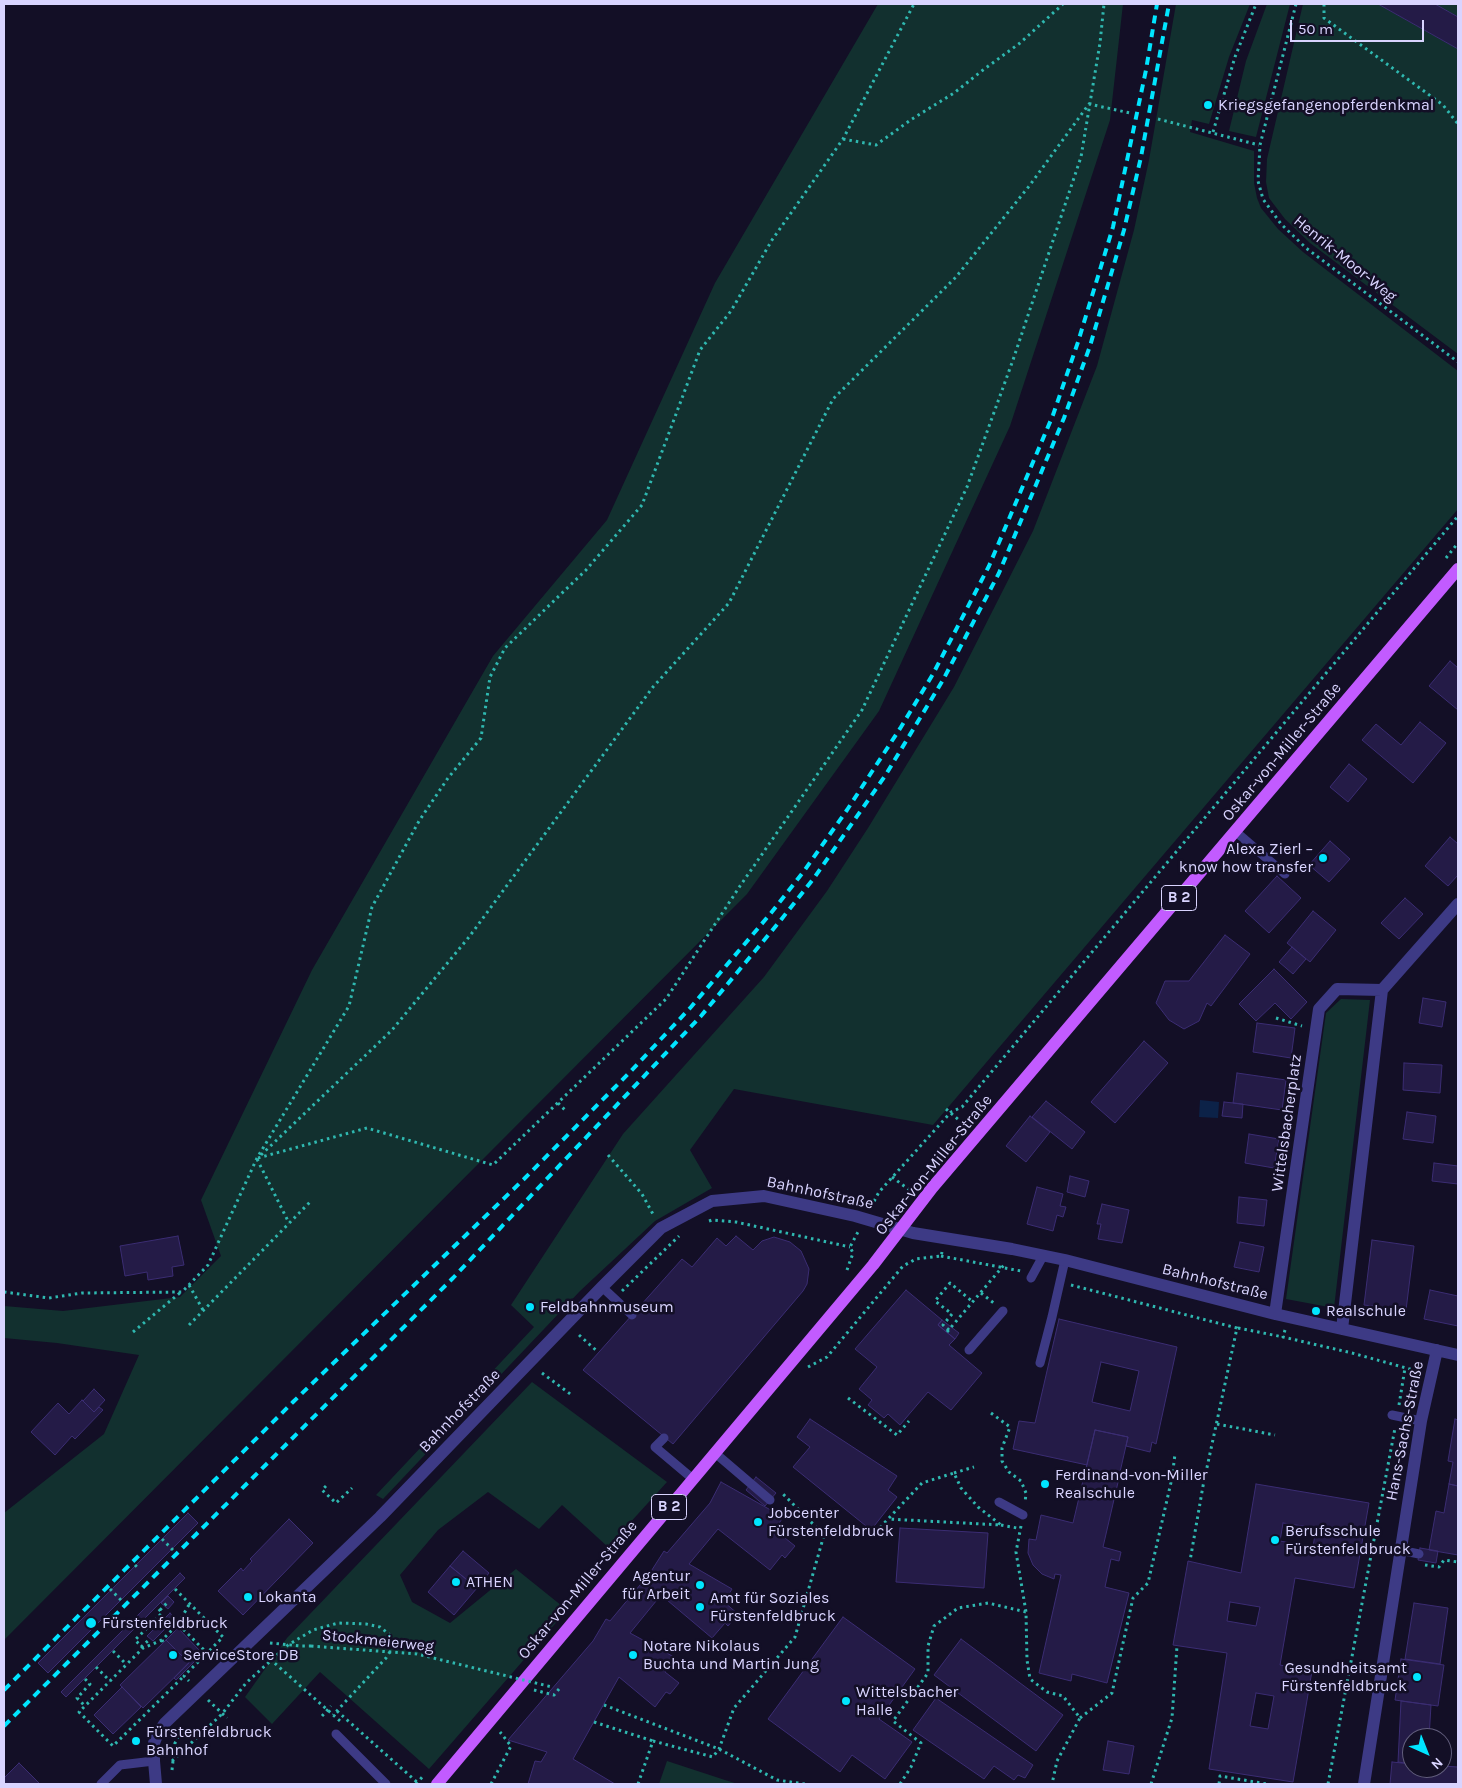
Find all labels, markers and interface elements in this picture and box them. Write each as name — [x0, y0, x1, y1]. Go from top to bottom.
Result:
scale bar — [1292, 10, 1426, 42]
text: 50 m — [1298, 20, 1333, 38]
place label: Kriegsgefangenopferdenkmal — [1218, 95, 1434, 115]
marker: Kriegsgefangenopferdenkmal — [1202, 99, 1214, 111]
street label: Henrik-Moor-Weg — [1290, 212, 1400, 306]
street label: Oskar-von-Miller-Straße — [1218, 679, 1346, 825]
place label: Alexa Zierl – know how transfer — [1179, 839, 1313, 877]
marker: Alexa Zierl – know how transfer — [1317, 852, 1329, 864]
road number: B 2 — [1162, 886, 1196, 910]
street label: Wittelsbacherplatz — [1268, 1053, 1306, 1193]
street label: Oskar-von-Miller-Straße — [871, 1091, 997, 1239]
street label: Bahnhofstraße — [765, 1172, 875, 1214]
street label: Bahnhofstraße — [1160, 1260, 1270, 1304]
place label: Feldbahnmuseum — [540, 1297, 674, 1317]
marker: Feldbahnmuseum — [524, 1301, 536, 1313]
place label: Realschule — [1326, 1301, 1406, 1321]
marker: Realschule — [1310, 1305, 1322, 1317]
street label: Hans-Sachs-Straße — [1382, 1360, 1428, 1502]
street label: Bahnhofstraße — [415, 1365, 505, 1457]
place label: Ferdinand-von-Miller Realschule — [1055, 1465, 1208, 1503]
marker: Ferdinand-von-Miller Realschule — [1039, 1478, 1051, 1490]
road number: B 2 — [652, 1494, 686, 1520]
place label: Jobcenter Fürstenfeldbruck — [768, 1503, 894, 1541]
marker: Jobcenter Fürstenfeldbruck — [752, 1516, 764, 1528]
street label: Oskar-von-Miller-Straße — [514, 1517, 642, 1663]
place label: Berufsschule Fürstenfeldbruck — [1285, 1521, 1411, 1559]
marker: Berufsschule Fürstenfeldbruck — [1269, 1534, 1281, 1546]
place label: Agentur für Arbeit — [622, 1566, 690, 1604]
place label: ATHEN — [466, 1572, 513, 1592]
marker: ATHEN — [450, 1576, 462, 1588]
marker: Agentur für Arbeit — [694, 1579, 706, 1591]
place label: Lokanta — [258, 1587, 317, 1607]
place label: Amt für Soziales Fürstenfeldbruck — [710, 1588, 836, 1626]
marker: Lokanta — [242, 1591, 254, 1603]
marker: Amt für Soziales Fürstenfeldbruck — [694, 1601, 706, 1613]
place label: Fürstenfeldbruck — [102, 1613, 228, 1633]
marker: Fürstenfeldbruck — [84, 1616, 98, 1630]
street label: Stockmeierweg — [321, 1626, 435, 1656]
place label: Notare Nikolaus Buchta und Martin Jung — [643, 1636, 819, 1674]
place label: ServiceStore DB — [183, 1645, 299, 1665]
marker: ServiceStore DB — [167, 1649, 179, 1661]
marker: Notare Nikolaus Buchta und Martin Jung — [627, 1649, 639, 1661]
place label: Gesundheitsamt Fürstenfeldbruck — [1281, 1658, 1407, 1696]
marker: Gesundheitsamt Fürstenfeldbruck — [1411, 1671, 1423, 1683]
place label: Wittelsbacher Halle — [856, 1682, 958, 1720]
marker: Wittelsbacher Halle — [840, 1695, 852, 1707]
place label: Fürstenfeldbruck Bahnhof — [146, 1722, 272, 1760]
north arrow — [1402, 1728, 1452, 1778]
marker: Fürstenfeldbruck Bahnhof — [130, 1735, 142, 1747]
text: N — [1428, 1754, 1447, 1773]

